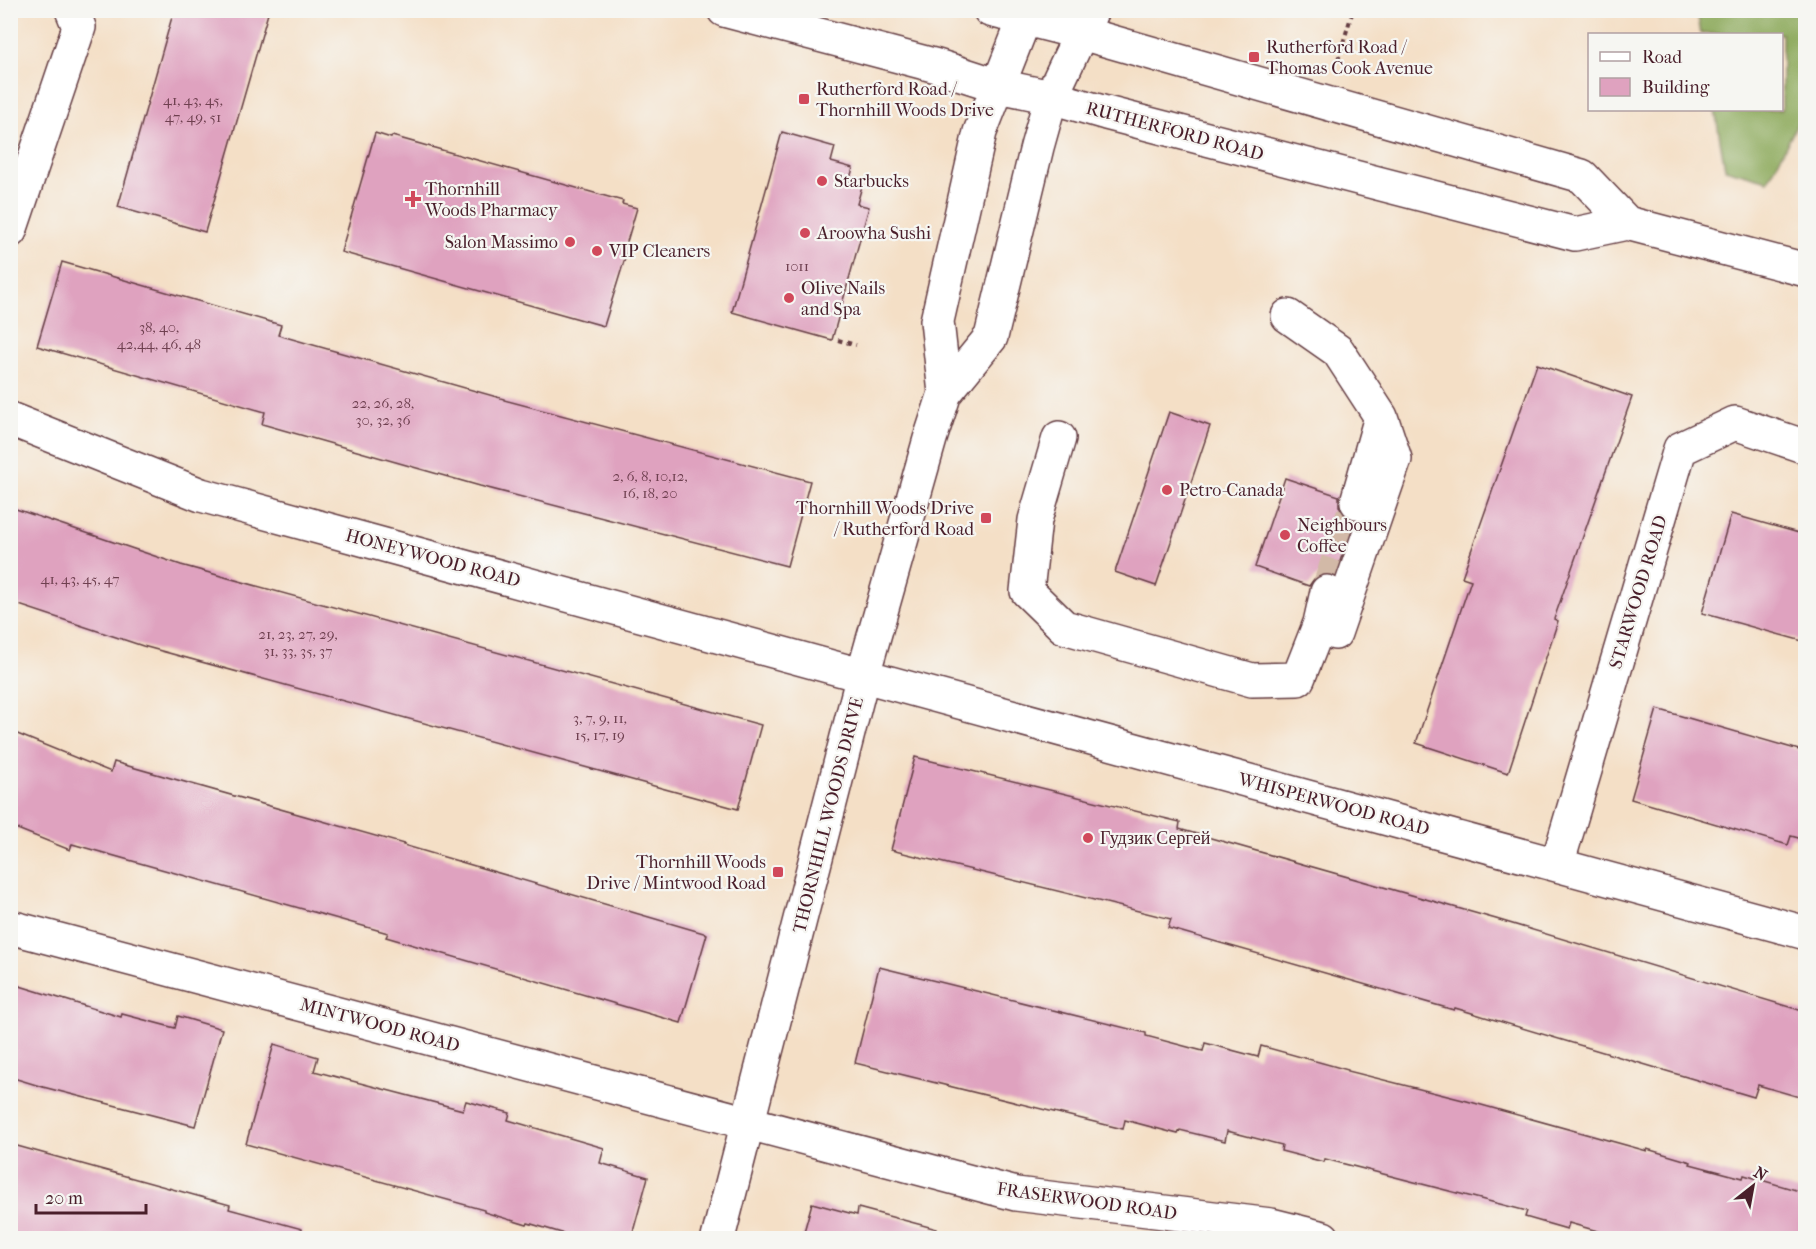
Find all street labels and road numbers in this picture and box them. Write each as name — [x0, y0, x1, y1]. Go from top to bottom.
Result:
street label: RUTHERFORD ROAD — [1084, 98, 1266, 165]
street label: STARWOOD ROAD — [1605, 513, 1672, 672]
street label: HONEYWOOD ROAD — [343, 525, 523, 592]
street label: THORNHILL WOODS DRIVE — [789, 695, 868, 935]
street label: WHISPERWOOD ROAD — [1235, 769, 1432, 840]
street label: MINTWOOD ROAD — [298, 994, 462, 1057]
street label: FRASERWOOD ROAD — [996, 1178, 1178, 1225]

